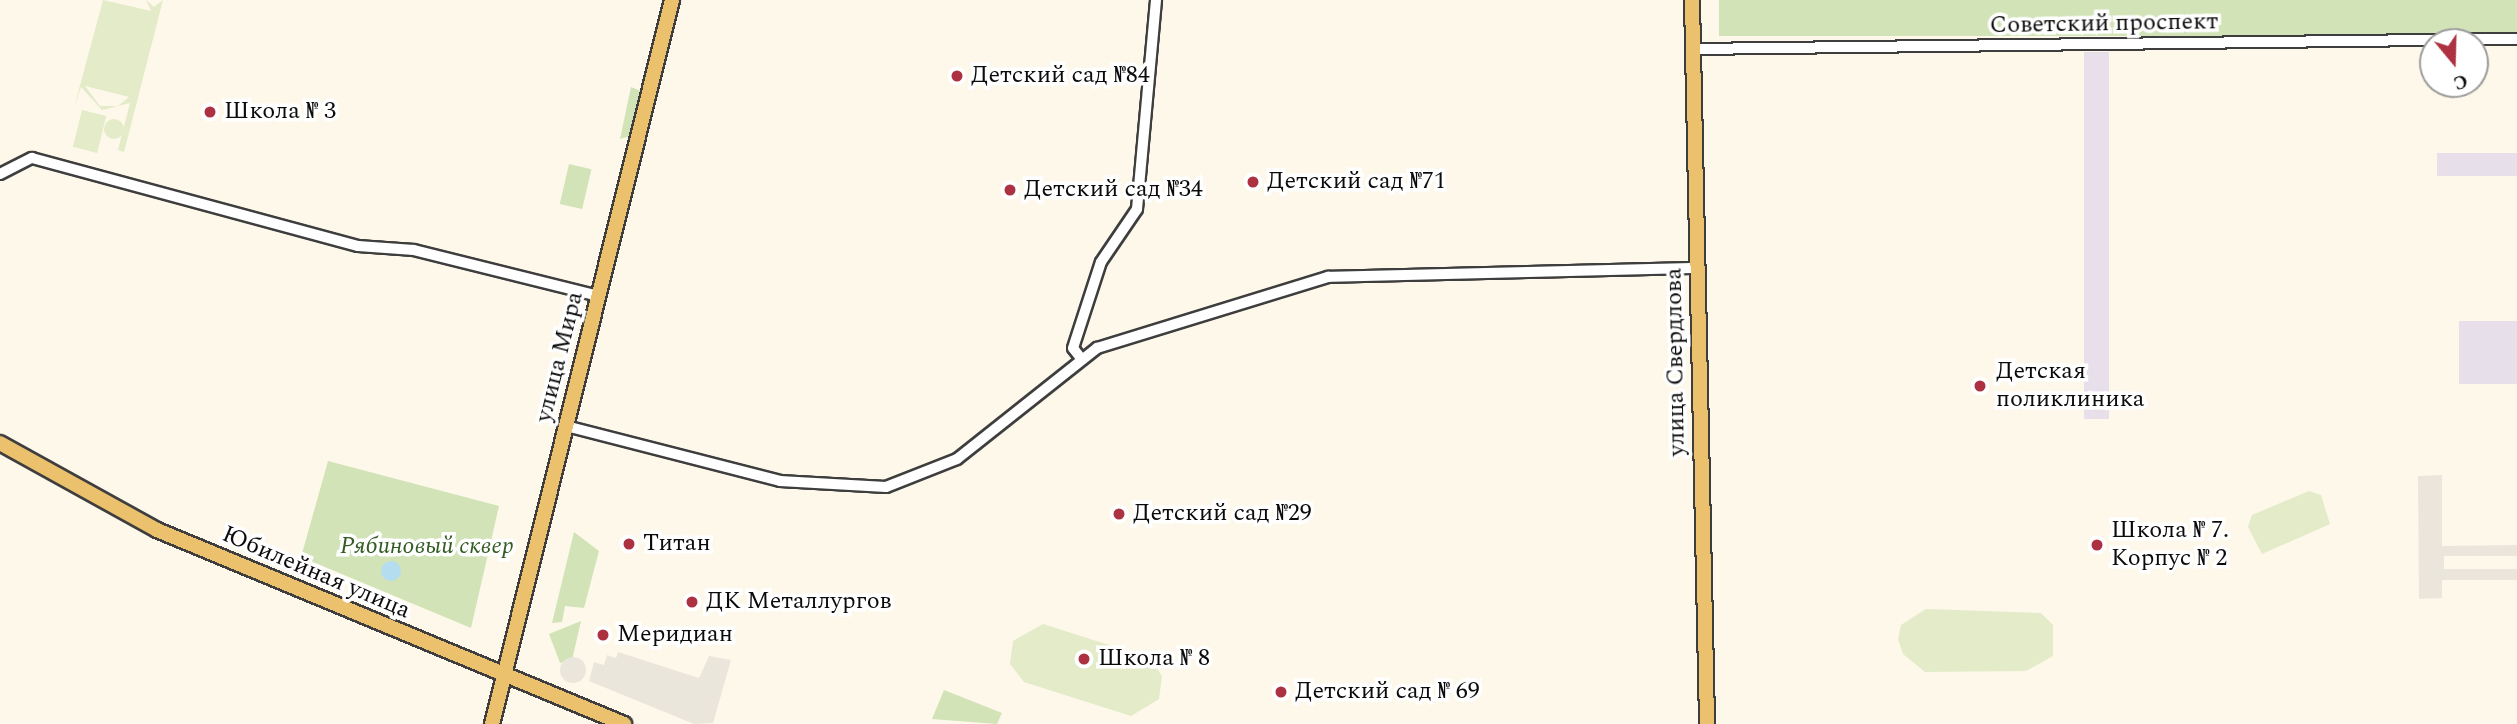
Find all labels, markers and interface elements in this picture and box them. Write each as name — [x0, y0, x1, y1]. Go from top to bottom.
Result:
street label: Советский проспект — [1989, 8, 2219, 40]
north arrow — [2419, 28, 2489, 98]
place label: Детский сад №84 — [971, 62, 1150, 90]
text: С — [2449, 66, 2471, 97]
marker: Детский сад №84 — [949, 68, 965, 84]
place label: Школа № 3 — [224, 98, 336, 126]
marker: Школа № 3 — [202, 104, 218, 120]
place label: Детский сад №71 — [1267, 168, 1446, 196]
marker: Детский сад №71 — [1245, 174, 1261, 190]
place label: Детский сад №34 — [1024, 176, 1203, 204]
marker: Детский сад №34 — [1002, 182, 1018, 198]
street label: улица Свердлова — [1660, 267, 1692, 457]
street label: улица Мира — [530, 289, 590, 425]
place label: Детская поликлиника — [1996, 358, 2144, 414]
marker: Детская поликлиника — [1970, 376, 1990, 396]
place label: Детский сад №29 — [1133, 500, 1312, 528]
marker: Детский сад №29 — [1111, 506, 1127, 522]
place label: Школа № 7. Корпус № 2 — [2111, 517, 2229, 573]
street label: Юбилейная улица — [218, 520, 414, 626]
place label: Титан — [643, 530, 711, 558]
park label: Рябиновый сквер — [340, 533, 514, 561]
marker: Титан — [621, 536, 637, 552]
marker: Школа № 7. Корпус № 2 — [2089, 537, 2105, 553]
place label: ДК Металлургов — [706, 588, 892, 616]
marker: ДК Металлургов — [684, 594, 700, 610]
place label: Меридиан — [617, 621, 733, 649]
marker: Меридиан — [595, 627, 611, 643]
place label: Школа № 8 — [1098, 645, 1210, 673]
marker: Школа № 8 — [1076, 651, 1092, 667]
place label: Детский сад № 69 — [1295, 678, 1480, 706]
marker: Детский сад № 69 — [1273, 684, 1289, 700]

